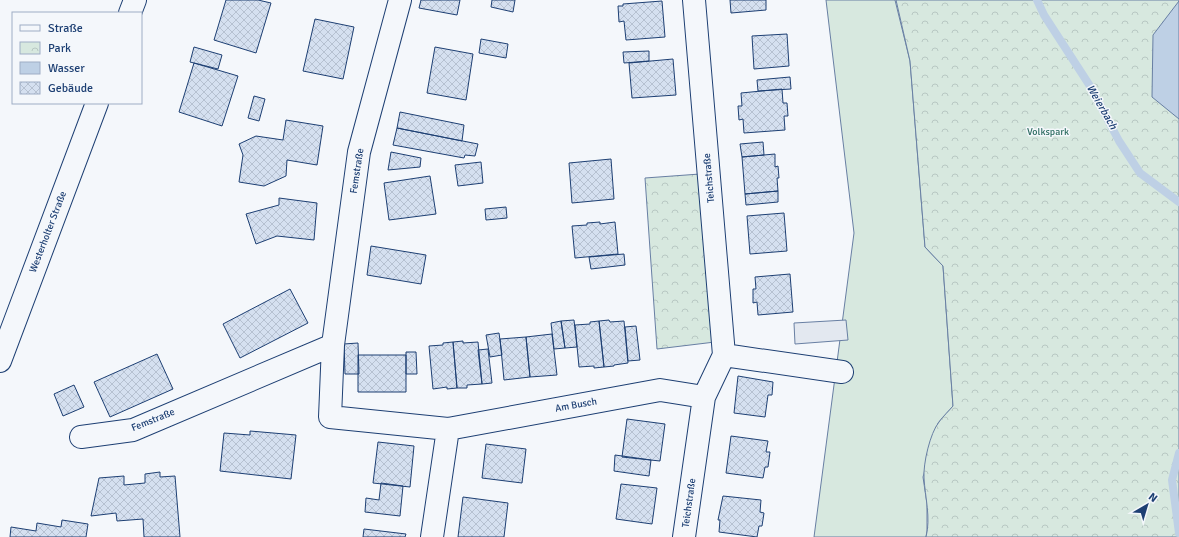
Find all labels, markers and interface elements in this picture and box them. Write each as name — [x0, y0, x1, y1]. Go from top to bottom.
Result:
legend — [12, 12, 142, 104]
text: Straße — [48, 21, 83, 36]
text: Park — [48, 41, 71, 56]
text: Wasser — [48, 61, 85, 76]
text: Gebäude — [48, 81, 93, 96]
water label: Weierbach — [1084, 82, 1120, 133]
park label: Volkspark — [1027, 126, 1069, 138]
street label: Femstraße — [347, 147, 367, 195]
street label: Teichstraße — [701, 153, 717, 203]
street label: Westerholter Straße — [27, 190, 69, 274]
street label: Am Busch — [554, 395, 598, 415]
street label: Femstraße — [130, 406, 176, 434]
street label: Teichstraße — [680, 478, 698, 528]
north arrow — [1127, 485, 1167, 525]
text: N — [1146, 490, 1160, 505]

